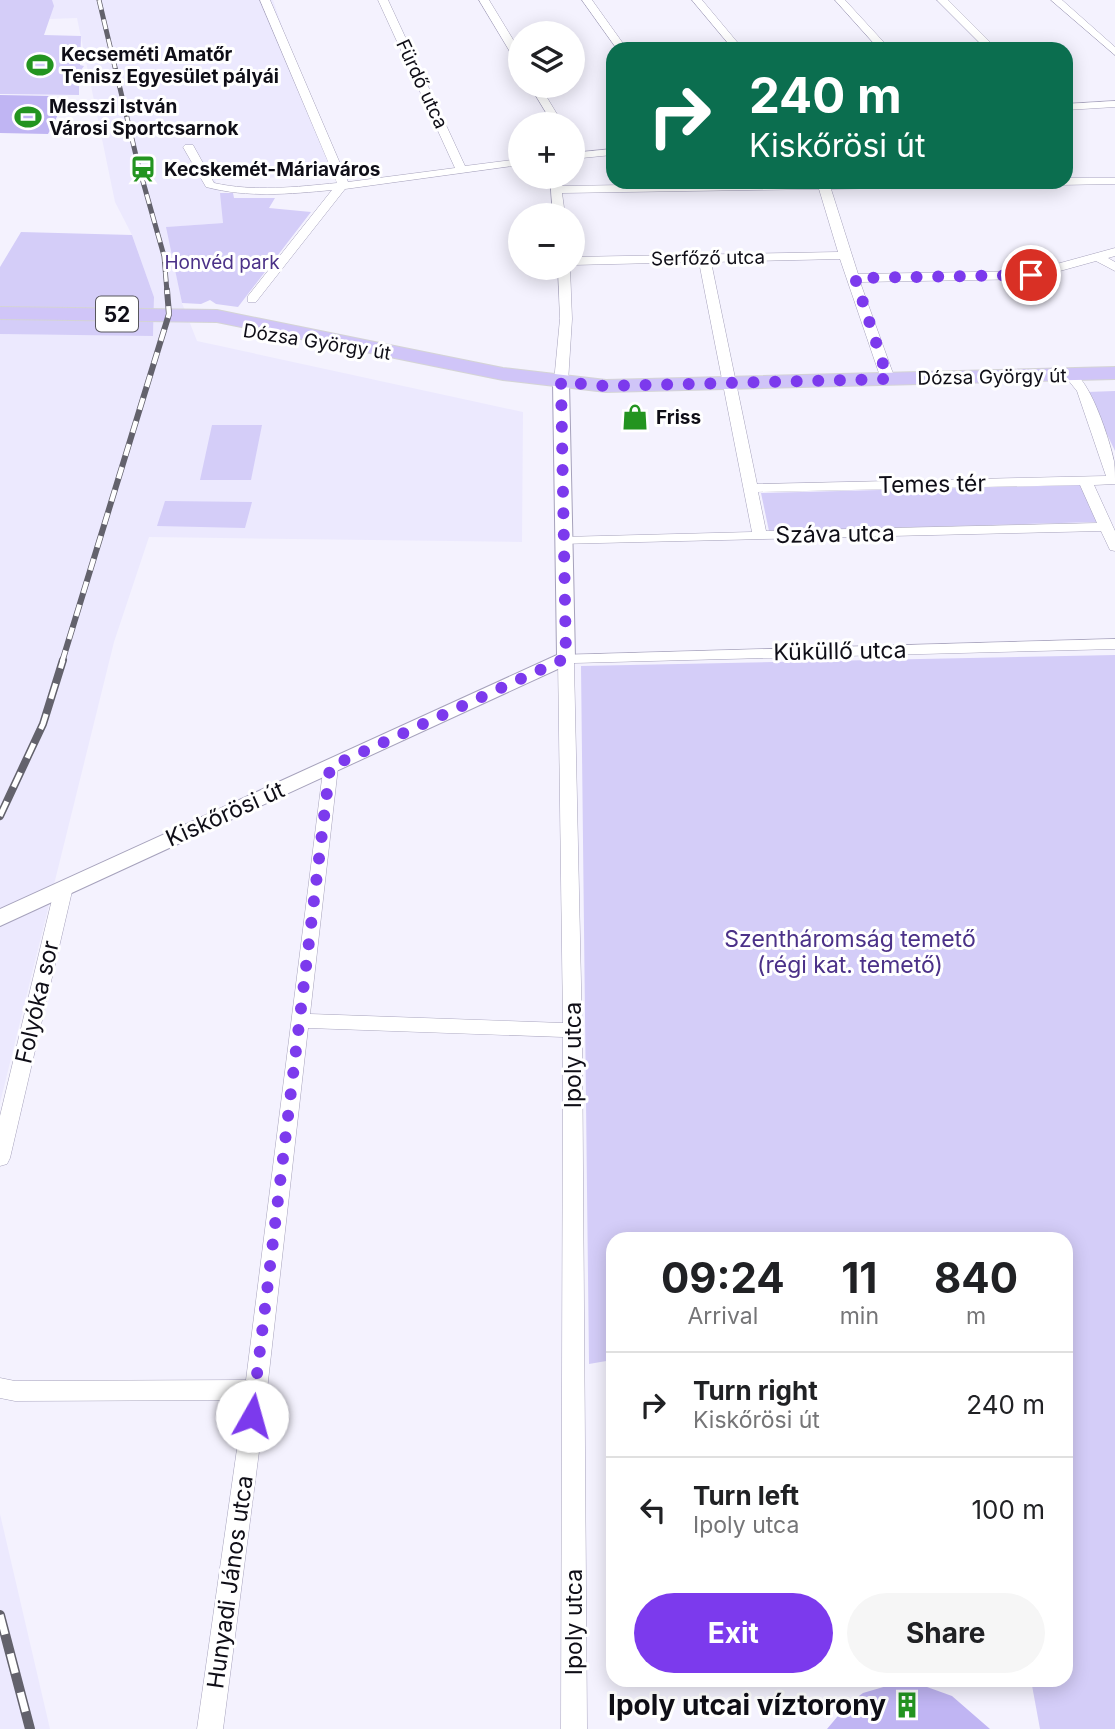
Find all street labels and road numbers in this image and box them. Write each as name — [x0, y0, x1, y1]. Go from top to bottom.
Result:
street label: Fürdő utca — [391, 36, 453, 132]
street label: Serfőző utca — [651, 246, 765, 270]
road number: 52 — [96, 296, 138, 332]
street label: Dózsa György út — [242, 319, 392, 365]
street label: Dózsa György út — [917, 364, 1067, 390]
street label: Temes tér — [878, 469, 987, 499]
street label: Száva utca — [775, 519, 895, 549]
street label: Küküllő utca — [773, 636, 907, 666]
street label: Kiskőrösi út — [161, 775, 289, 853]
street label: Folyóka sor — [9, 938, 65, 1066]
street label: Ipoly utca — [559, 1002, 587, 1108]
street label: Hunyadi János utca — [201, 1474, 259, 1690]
street label: Ipoly utca — [560, 1569, 588, 1675]

